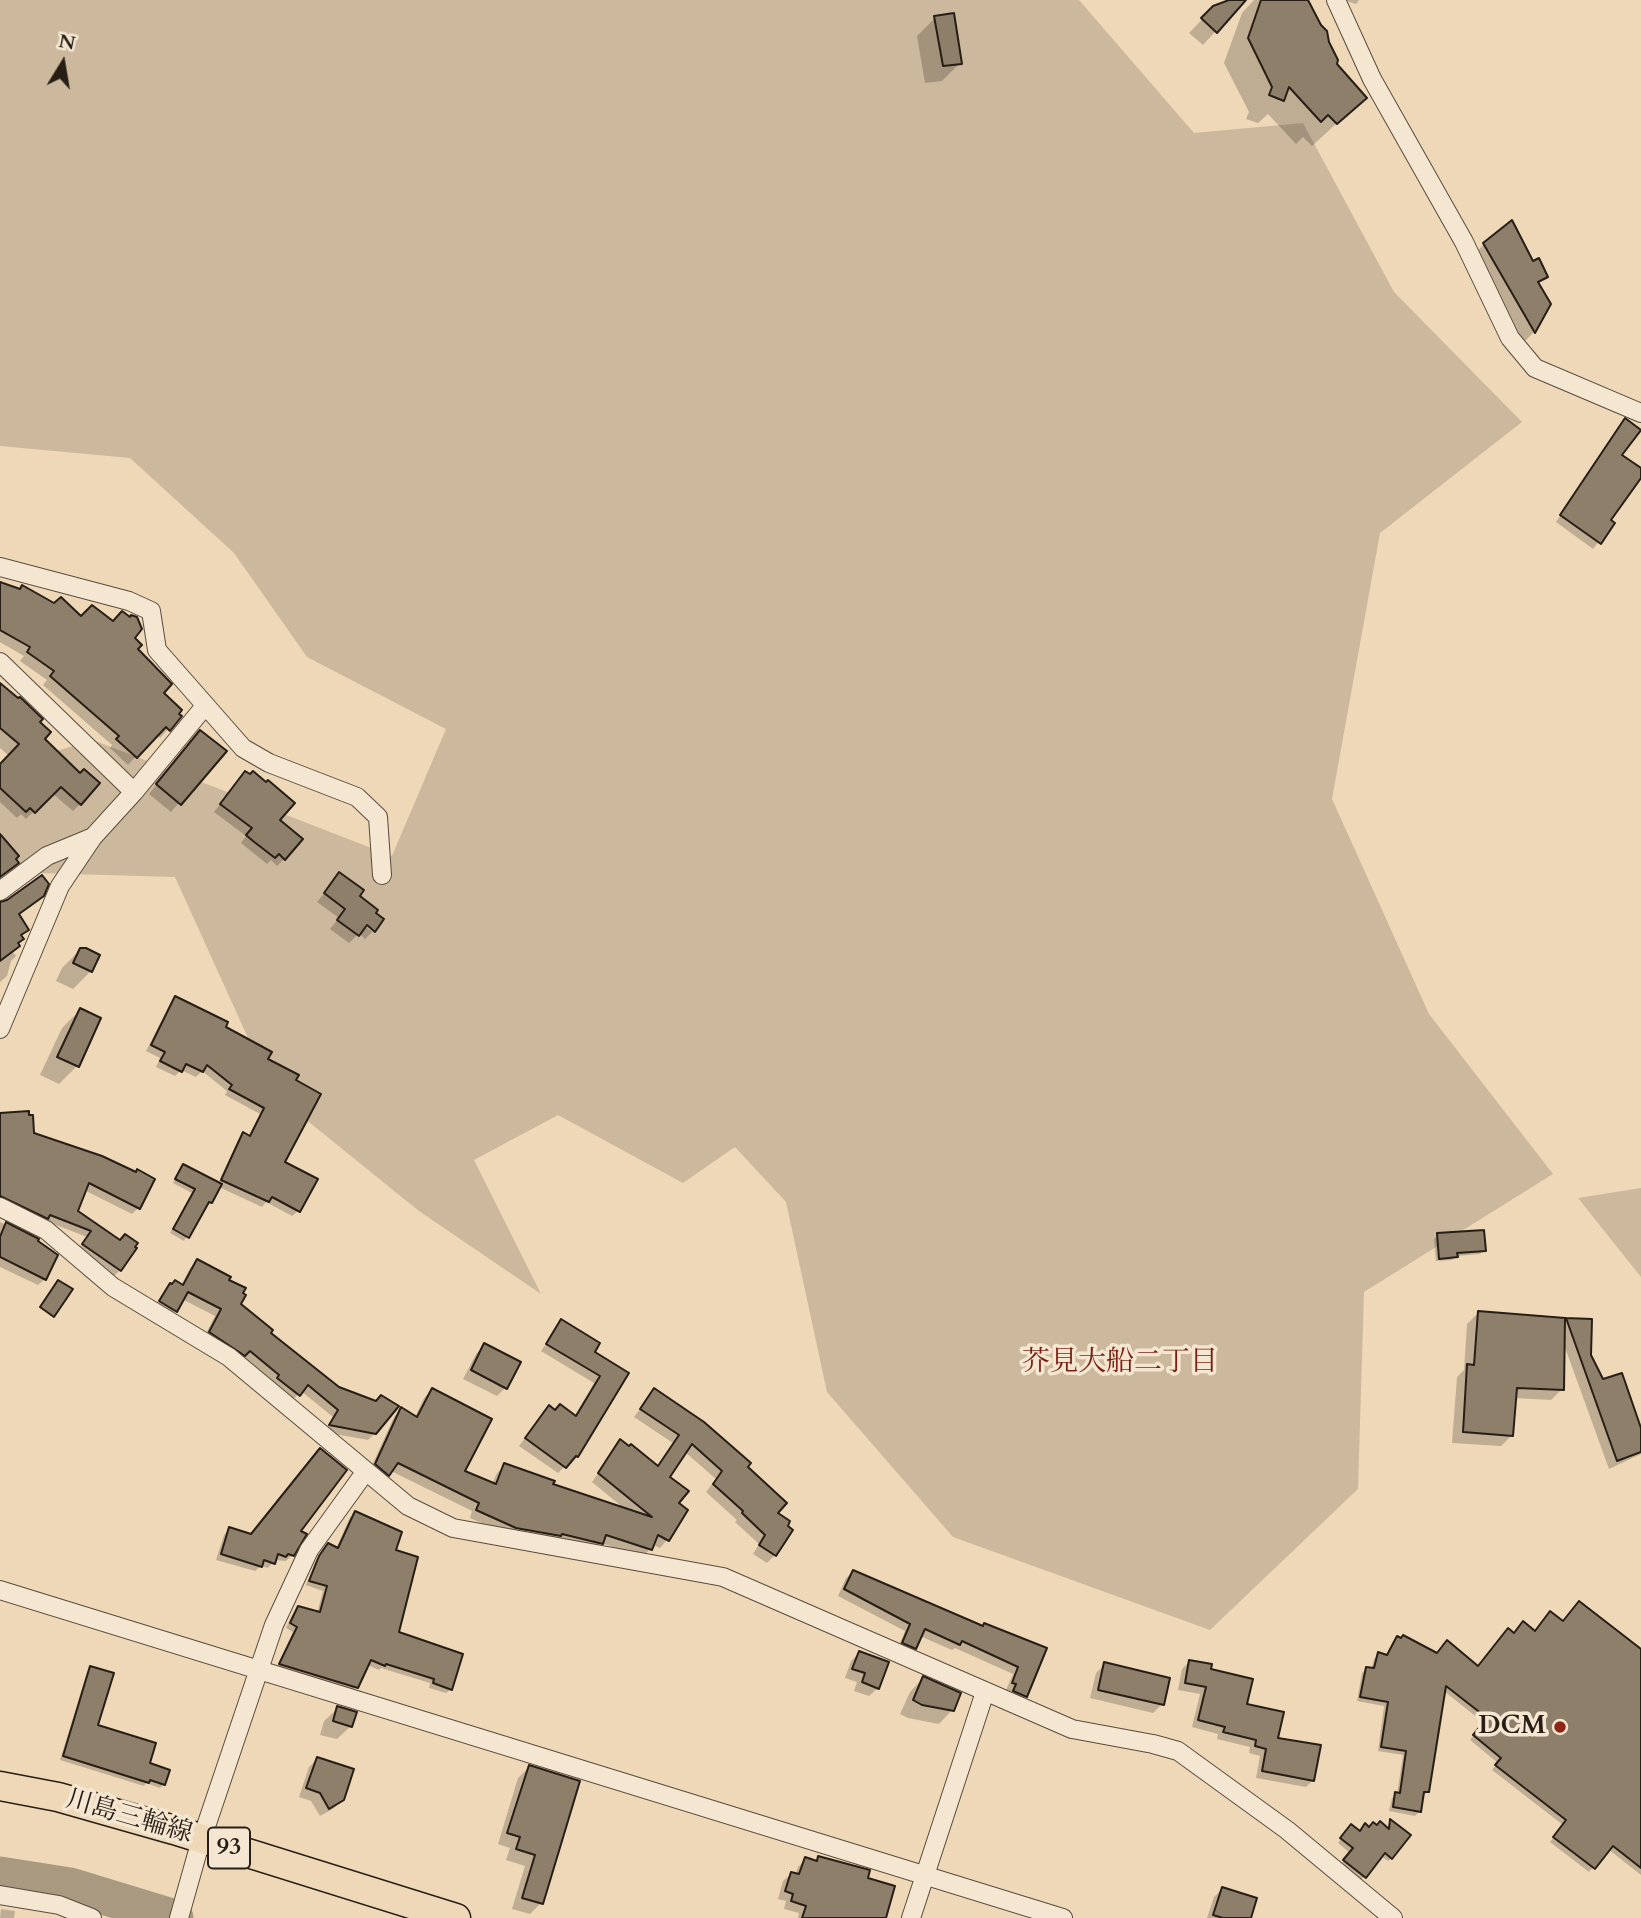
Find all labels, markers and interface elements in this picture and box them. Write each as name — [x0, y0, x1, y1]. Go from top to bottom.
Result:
north arrow — [28, 28, 98, 98]
text: N — [56, 28, 78, 57]
district label: 芥見大船二丁目 — [1022, 1347, 1218, 1381]
place label: DCM — [1478, 1711, 1546, 1743]
marker: DCM — [1552, 1719, 1568, 1735]
street label: 川島三輪線 — [62, 1785, 196, 1851]
road number: 93 — [208, 1828, 250, 1868]

